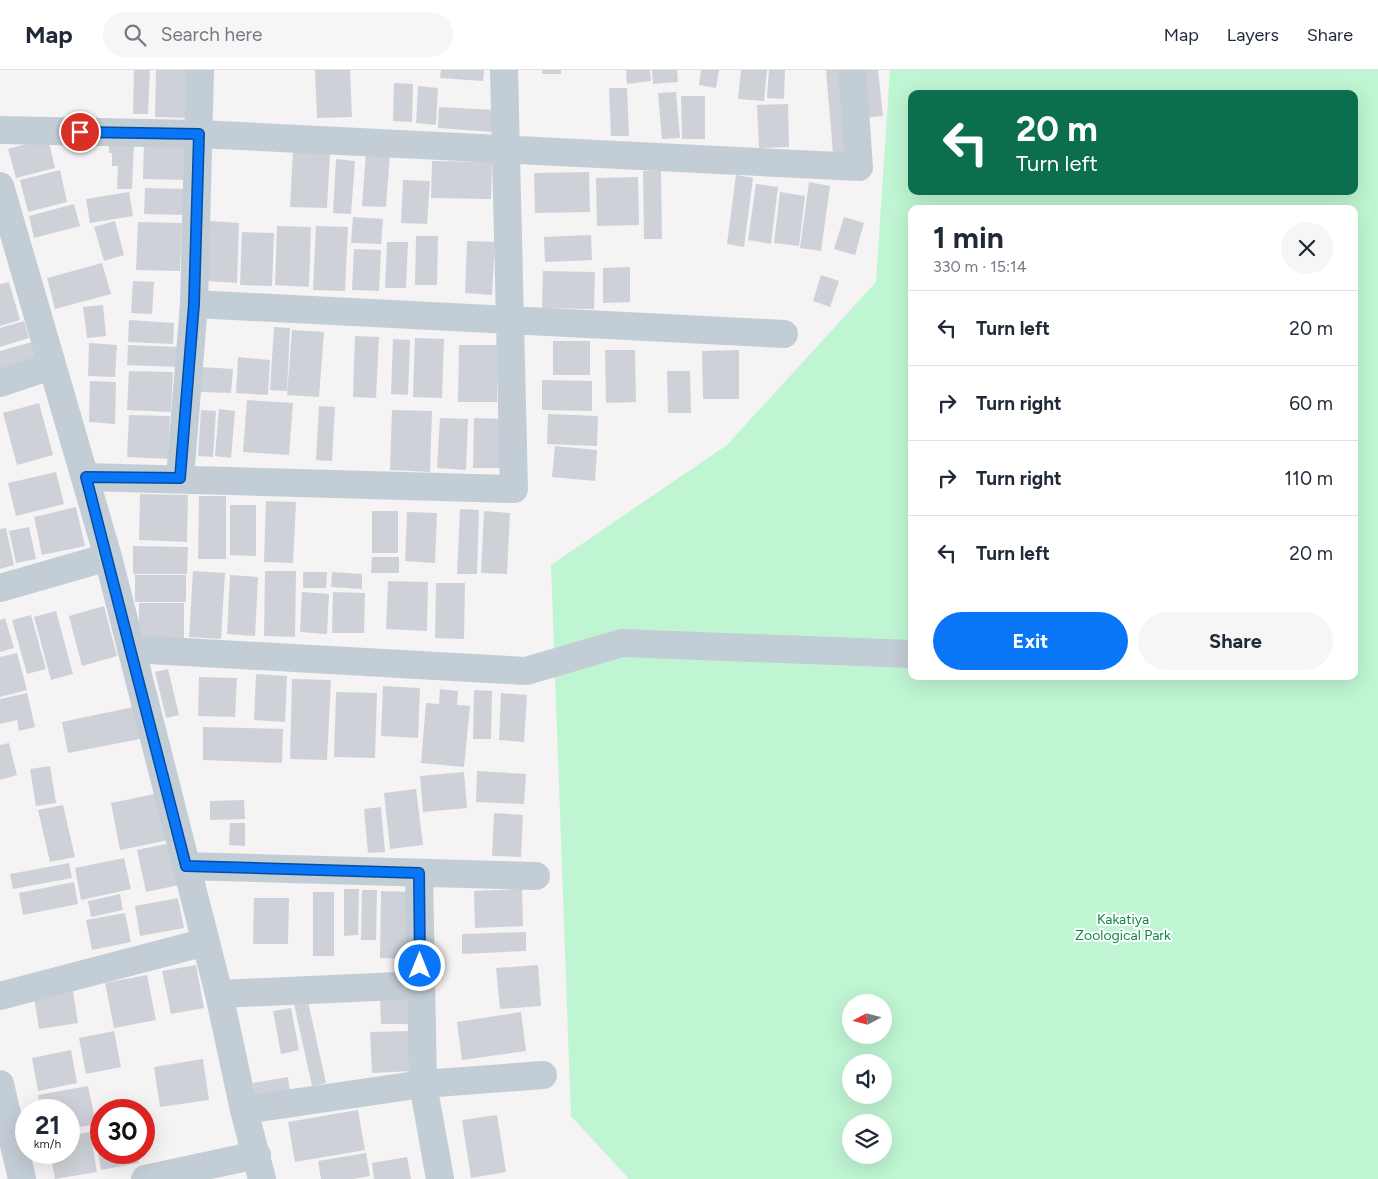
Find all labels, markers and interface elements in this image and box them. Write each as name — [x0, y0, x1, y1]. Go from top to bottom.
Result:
search box — [103, 12, 453, 57]
text: Map — [25, 20, 73, 49]
icon: search — [121, 21, 149, 49]
text: Search here — [161, 23, 262, 46]
text: Map — [1164, 24, 1199, 46]
text: Layers — [1227, 24, 1279, 46]
text: Share — [1307, 24, 1353, 46]
text: 20 m — [1016, 108, 1098, 150]
icon: left — [933, 110, 998, 175]
pin — [59, 111, 101, 153]
icon: arrive — [66, 118, 94, 146]
text: Turn left — [1016, 150, 1098, 177]
text: 1 min — [933, 219, 1004, 256]
button: close — [1281, 222, 1333, 274]
text: 330 m · 15:14 — [933, 257, 1027, 276]
icon: left — [933, 314, 961, 342]
text: Turn left — [976, 317, 1050, 340]
text: 20 m — [1289, 317, 1333, 340]
icon: right — [933, 389, 961, 417]
text: Turn right — [976, 392, 1062, 415]
text: 60 m — [1289, 392, 1333, 415]
icon: right — [933, 464, 961, 492]
text: Turn right — [976, 467, 1062, 490]
text: 110 m — [1284, 467, 1333, 490]
icon: left — [933, 539, 961, 567]
text: Turn left — [976, 542, 1050, 565]
text: 20 m — [1289, 542, 1333, 565]
button: Exit — [933, 612, 1128, 670]
button: Share — [1138, 612, 1333, 670]
park label: Kakatiya Zoological Park — [1075, 911, 1171, 944]
position arrow — [393, 939, 445, 991]
north arrow — [842, 994, 892, 1044]
map controls — [842, 994, 892, 1164]
button: sound — [842, 1054, 892, 1104]
speed limit sign: 30 — [90, 1099, 155, 1164]
text: 21 — [35, 1110, 60, 1140]
button: layers — [842, 1114, 892, 1164]
text: km/h — [34, 1137, 61, 1151]

